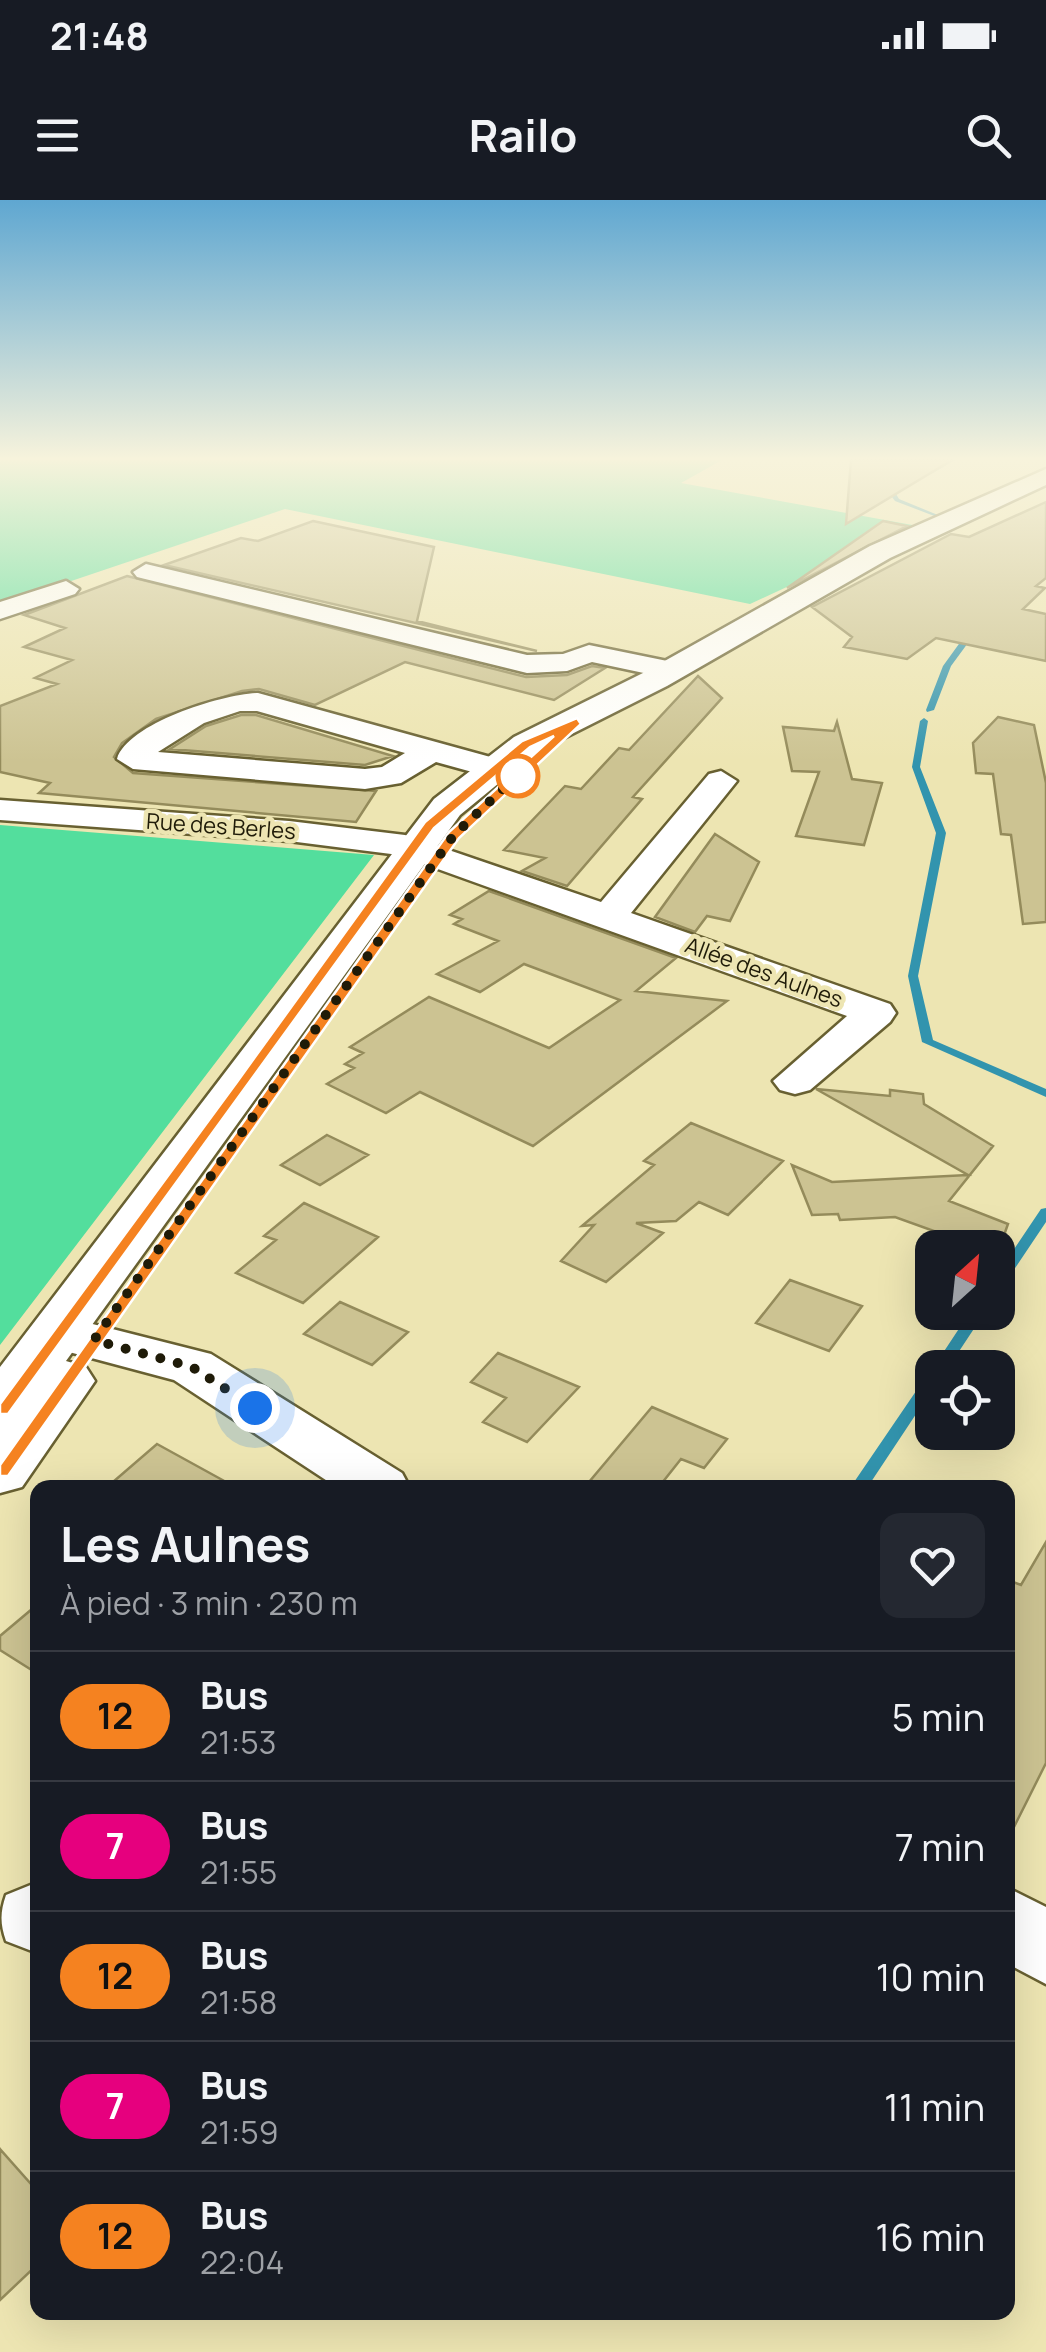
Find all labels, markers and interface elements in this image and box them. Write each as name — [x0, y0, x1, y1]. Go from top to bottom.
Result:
text: 21:48 — [50, 9, 149, 61]
text: Railo — [469, 104, 577, 166]
icon: menu — [30, 108, 85, 163]
icon: search — [961, 108, 1016, 163]
unlabelled marker — [497, 755, 539, 797]
street label: Rue des Berles — [145, 806, 297, 846]
street label: Allée des Aulnes — [681, 930, 847, 1014]
north arrow — [915, 1230, 1015, 1330]
map controls — [915, 1230, 1015, 1450]
button: locate — [915, 1350, 1015, 1450]
your location — [230, 1383, 280, 1433]
text: Les Aulnes — [60, 1511, 310, 1576]
button: heart — [880, 1513, 985, 1618]
text: À pied · 3 min · 230 m — [60, 1581, 358, 1625]
text: Bus — [200, 1668, 268, 1720]
text: 5 min — [892, 1690, 985, 1742]
text: 12 — [97, 1692, 133, 1740]
text: 21:53 — [200, 1720, 276, 1764]
text: Bus — [200, 1798, 268, 1850]
text: 7 min — [895, 1820, 985, 1872]
text: 7 — [106, 1822, 124, 1870]
text: 21:55 — [200, 1850, 277, 1894]
text: Bus — [200, 1928, 268, 1980]
text: 10 min — [876, 1950, 985, 2002]
text: 12 — [97, 1952, 133, 2000]
text: 21:58 — [200, 1980, 277, 2024]
text: Bus — [200, 2058, 268, 2110]
text: 11 min — [884, 2080, 985, 2132]
text: 7 — [106, 2082, 124, 2130]
text: 21:59 — [200, 2110, 279, 2154]
text: Bus — [200, 2188, 268, 2240]
text: 16 min — [875, 2210, 985, 2262]
text: 12 — [97, 2212, 133, 2260]
text: 22:04 — [200, 2240, 284, 2284]

